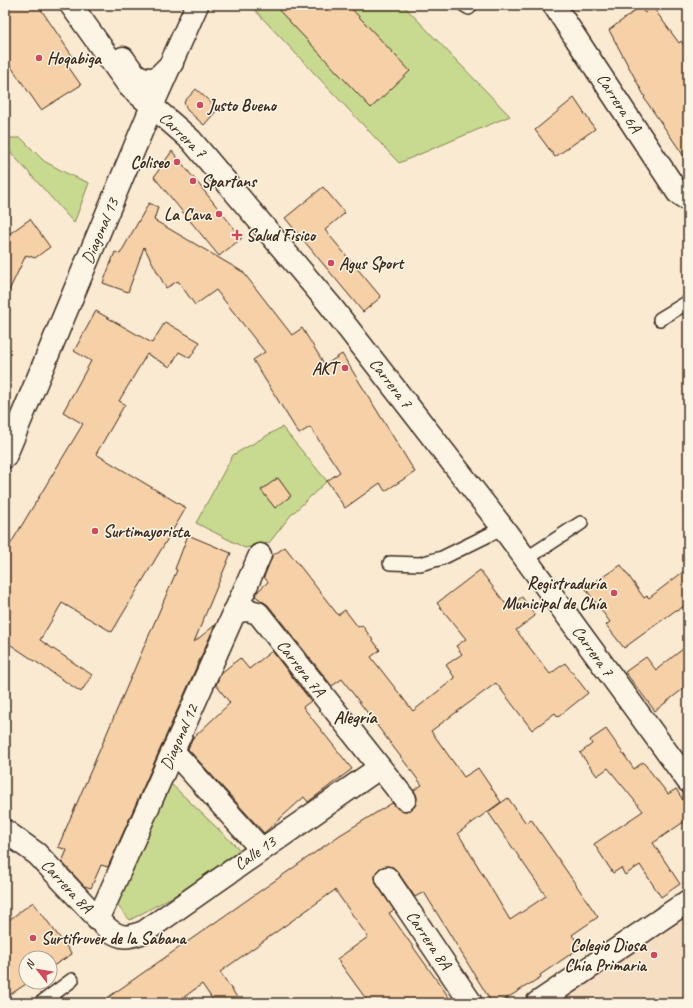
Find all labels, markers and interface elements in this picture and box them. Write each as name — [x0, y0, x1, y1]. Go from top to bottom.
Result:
place label: Hoqabiga — [47, 48, 102, 69]
marker: Hoqabiga — [34, 53, 44, 63]
street label: Carrera 6A — [592, 69, 647, 138]
place label: Justo Bueno — [207, 95, 278, 116]
marker: Justo Bueno — [195, 100, 205, 110]
street label: Carrera 7 — [155, 107, 212, 164]
place label: Coliseo — [131, 152, 171, 173]
marker: Coliseo — [172, 157, 182, 167]
place label: Spartans — [201, 171, 258, 192]
marker: Spartans — [188, 176, 198, 186]
street label: Diagonal 13 — [77, 194, 124, 267]
place label: La Cava — [164, 204, 213, 225]
marker: La Cava — [214, 209, 224, 219]
place label: Salud Fisico — [246, 225, 317, 246]
marker: Salud Fisico — [231, 229, 243, 241]
place label: Agus Sport — [339, 253, 405, 274]
marker: Agus Sport — [326, 258, 336, 268]
street label: Carrera 7 — [365, 354, 418, 413]
place label: AKT — [312, 358, 341, 379]
marker: AKT — [340, 363, 350, 373]
place label: Surtimayorista — [103, 521, 191, 542]
marker: Surtimayorista — [90, 526, 100, 536]
place label: Registraduría Municipal de Chía — [502, 573, 607, 614]
marker: Registraduría Municipal de Chía — [609, 588, 619, 598]
street label: Carrera 7 — [567, 621, 619, 682]
street label: Carrera 7A — [272, 635, 331, 702]
street label: Diagonal 12 — [155, 700, 203, 773]
district label: Alegría — [334, 706, 378, 728]
street label: Calle 13 — [230, 830, 281, 875]
street label: Carrera 8A — [37, 854, 98, 919]
street label: Carrera 8A — [402, 907, 457, 975]
place label: Surtifruver de la Sabana — [41, 928, 188, 949]
marker: Surtifruver de la Sabana — [28, 933, 38, 943]
place label: Colegio Diosa Chia Primaria — [564, 935, 648, 976]
north arrow — [18, 950, 58, 990]
marker: Colegio Diosa Chia Primaria — [649, 950, 659, 960]
text: N — [22, 956, 38, 971]

